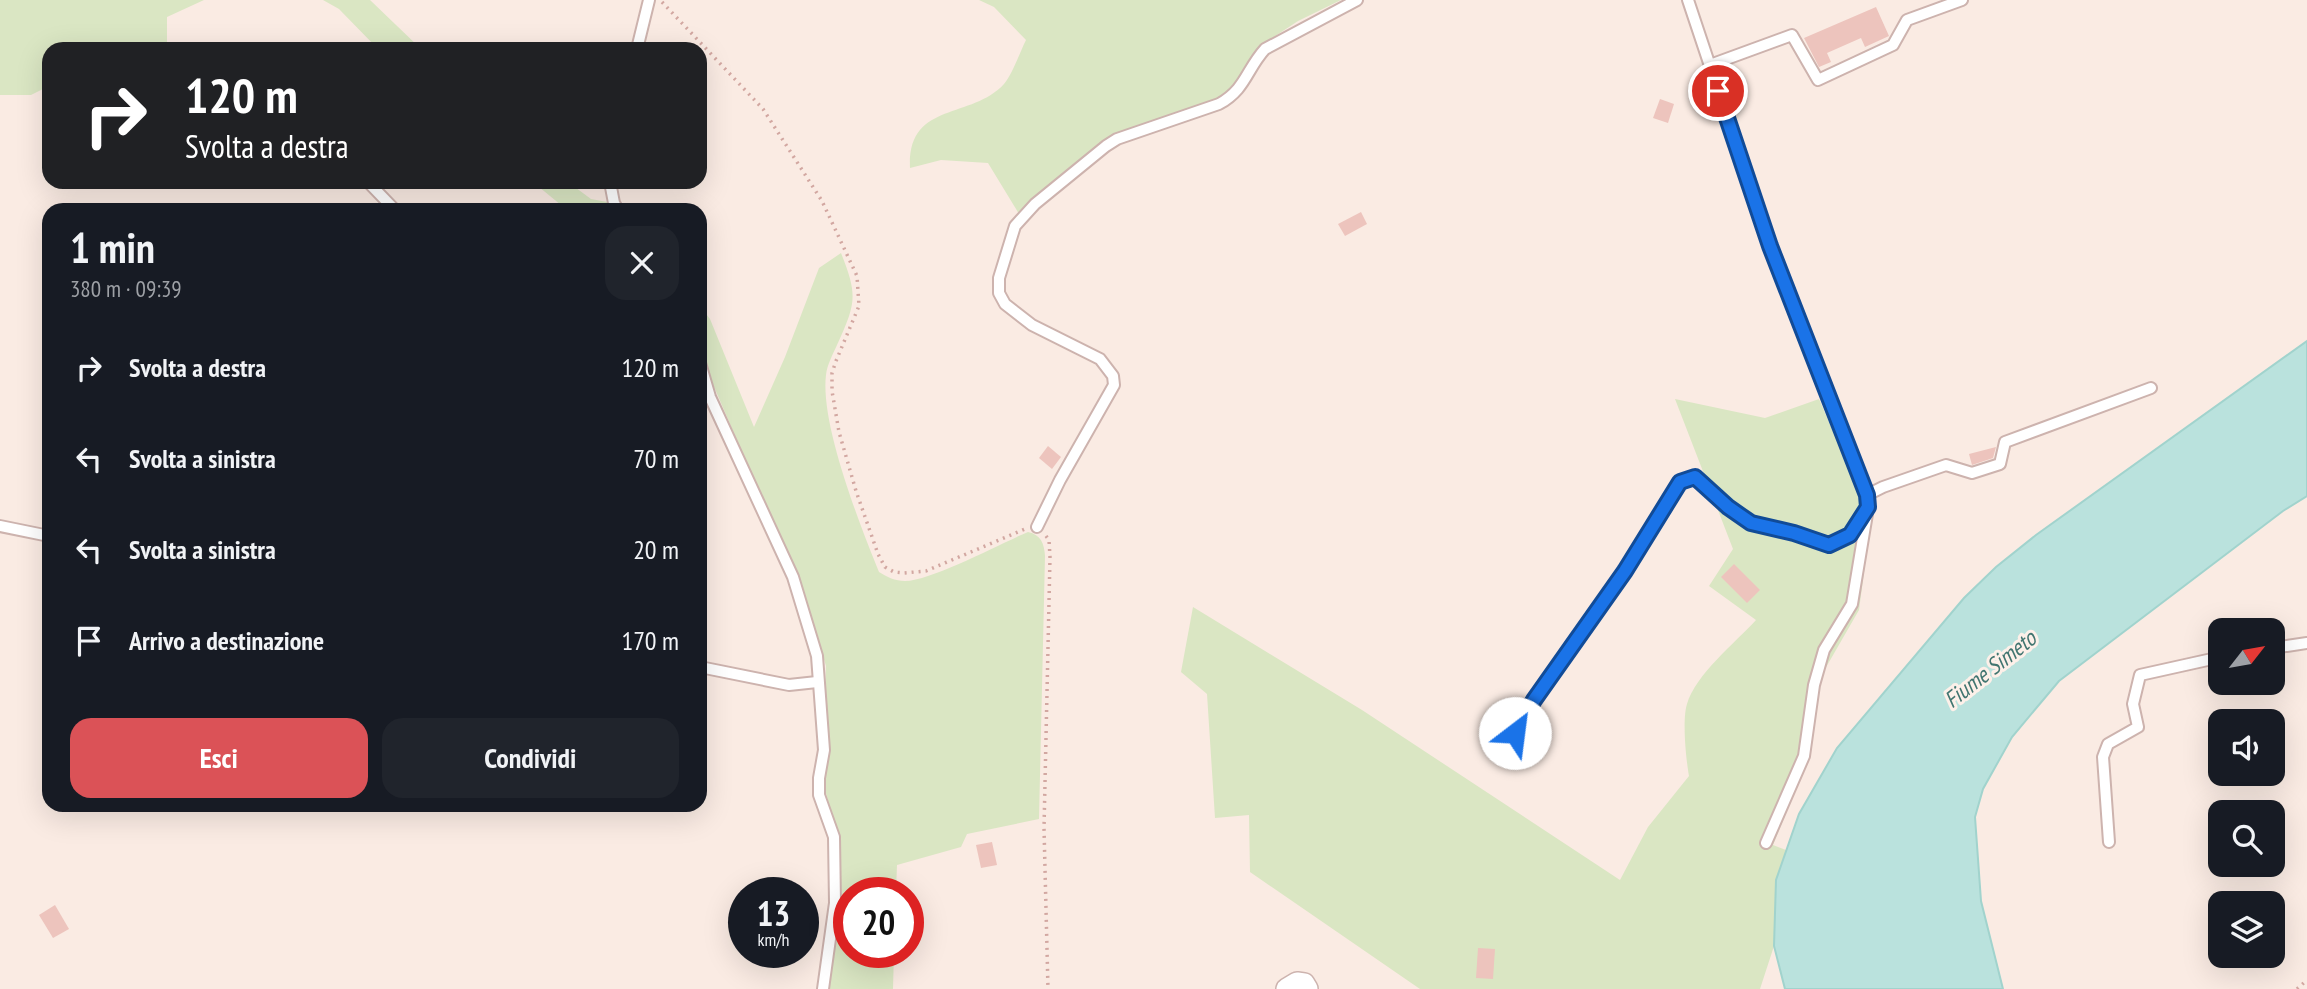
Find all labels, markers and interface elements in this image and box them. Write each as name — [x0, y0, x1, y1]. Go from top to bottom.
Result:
pin — [1688, 61, 1748, 121]
text: 120 m — [185, 63, 298, 127]
icon: right — [70, 70, 161, 161]
icon: arrive — [1699, 72, 1737, 110]
text: Svolta a destra — [185, 125, 349, 167]
text: 1 min — [70, 220, 155, 275]
button: close — [605, 226, 679, 300]
text: 380 m · 09:39 — [70, 274, 182, 303]
icon: right — [70, 349, 108, 387]
text: Svolta a destra — [129, 351, 266, 384]
text: 120 m — [621, 351, 679, 384]
icon: left — [70, 440, 108, 478]
text: Svolta a sinistra — [129, 442, 276, 475]
text: 70 m — [633, 442, 679, 475]
icon: left — [70, 531, 108, 569]
text: Svolta a sinistra — [129, 533, 276, 566]
text: 20 m — [633, 533, 679, 566]
north arrow — [2208, 618, 2286, 695]
map controls — [2208, 618, 2285, 968]
icon: arrive — [70, 622, 108, 660]
water label: Fiume Simeto — [1938, 622, 2043, 714]
text: Arrivo a destinazione — [129, 624, 324, 657]
text: 170 m — [621, 624, 679, 657]
position arrow — [1478, 696, 1552, 770]
button: sound — [2208, 709, 2285, 786]
button: Esci — [70, 718, 368, 798]
button: Condividi — [382, 718, 679, 798]
button: search — [2208, 800, 2285, 877]
speed limit sign: 20 — [833, 877, 924, 968]
text: 13 — [757, 890, 790, 936]
button: layers — [2208, 891, 2285, 968]
text: km/h — [758, 928, 789, 951]

